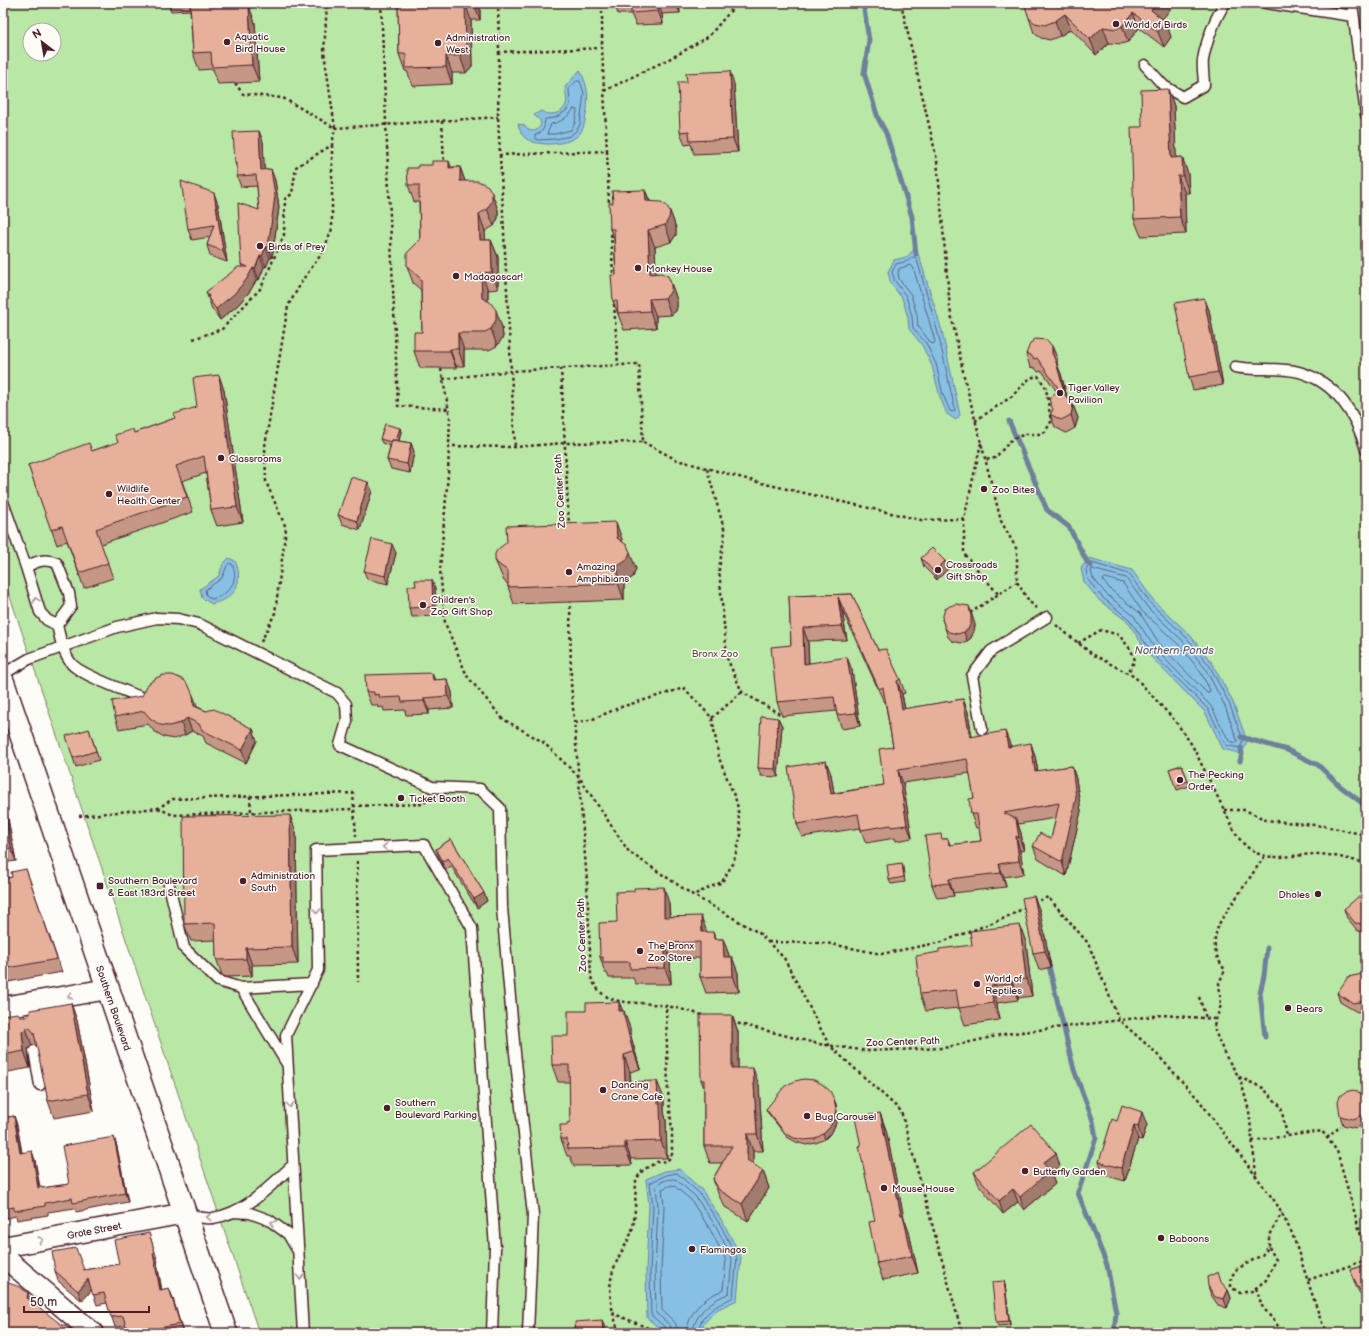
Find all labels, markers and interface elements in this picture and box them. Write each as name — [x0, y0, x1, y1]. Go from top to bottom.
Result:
marker: World of Birds — [1111, 19, 1121, 29]
place label: World of Birds — [1124, 19, 1187, 31]
north arrow — [22, 22, 62, 62]
text: N — [30, 26, 44, 42]
place label: Aquatic Bird House — [235, 31, 285, 55]
place label: Administration West — [446, 32, 510, 56]
marker: Aquatic Bird House — [222, 37, 232, 47]
marker: Administration West — [433, 38, 443, 48]
marker: Birds of Prey — [255, 241, 265, 251]
place label: Birds of Prey — [268, 241, 326, 253]
marker: Monkey House — [633, 263, 643, 273]
place label: Monkey House — [646, 263, 712, 275]
marker: Madagascar! — [451, 271, 461, 281]
place label: Madagascar! — [464, 271, 523, 283]
place label: Tiger Valley Pavilion — [1068, 382, 1120, 406]
marker: Tiger Valley Pavilion — [1055, 388, 1065, 398]
marker: Classrooms — [216, 453, 226, 463]
place label: Classrooms — [229, 453, 282, 465]
street label: Zoo Center Path — [552, 453, 568, 529]
place label: Wildlife Health Center — [117, 483, 181, 507]
marker: Zoo Bites — [979, 484, 989, 494]
place label: Zoo Bites — [991, 484, 1035, 496]
marker: Wildlife Health Center — [104, 489, 114, 499]
place label: Crossroads Gift Shop — [946, 559, 998, 583]
place label: Amazing Amphibians — [577, 561, 629, 585]
marker: Crossroads Gift Shop — [933, 565, 943, 575]
marker: Amazing Amphibians — [564, 567, 574, 577]
place label: Children's Zoo Gift Shop — [430, 594, 493, 618]
one-way arrow — [33, 596, 41, 603]
marker: Children's Zoo Gift Shop — [418, 600, 428, 610]
water label: Northern Ponds — [1134, 644, 1214, 657]
park label: Bronx Zoo — [692, 648, 739, 660]
place label: The Pecking Order — [1188, 769, 1244, 793]
marker: The Pecking Order — [1175, 775, 1185, 785]
marker: Ticket Booth — [396, 793, 406, 803]
place label: Ticket Booth — [409, 793, 466, 805]
one-way arrow — [382, 843, 388, 851]
place label: Administration South — [251, 870, 315, 894]
place label: Southern Boulevard & East 183rd Street — [108, 875, 197, 899]
marker: Administration South — [238, 876, 248, 886]
marker: Southern Boulevard & East 183rd Street — [95, 881, 105, 891]
place label: Dholes — [1278, 889, 1310, 901]
marker: Dholes — [1313, 889, 1323, 899]
street label: Zoo Center Path — [575, 897, 589, 973]
one-way arrow — [313, 908, 321, 914]
place label: The Bronx Zoo Store — [647, 940, 694, 964]
marker: The Bronx Zoo Store — [635, 946, 645, 956]
street label: Southern Boulevard — [93, 964, 133, 1053]
place label: World of Reptiles — [985, 973, 1022, 997]
marker: World of Reptiles — [972, 979, 982, 989]
one-way arrow — [66, 991, 73, 999]
marker: Bears — [1283, 1003, 1293, 1013]
place label: Bears — [1296, 1003, 1323, 1015]
street label: Zoo Center Path — [865, 1035, 941, 1049]
place label: Dancing Crane Cafe — [611, 1079, 663, 1103]
marker: Dancing Crane Cafe — [598, 1085, 608, 1095]
place label: Southern Boulevard Parking — [395, 1097, 477, 1121]
one-way arrow — [286, 1102, 294, 1108]
marker: Southern Boulevard Parking — [382, 1103, 392, 1113]
marker: Bug Carousel — [802, 1111, 812, 1121]
place label: Bug Carousel — [815, 1111, 876, 1123]
marker: Butterfly Garden — [1020, 1166, 1030, 1176]
place label: Butterfly Garden — [1033, 1166, 1106, 1178]
marker: Mouse House — [879, 1183, 889, 1193]
place label: Mouse House — [892, 1183, 955, 1195]
one-way arrow — [206, 1213, 212, 1221]
street label: Grote Street — [66, 1220, 122, 1242]
one-way arrow — [270, 1220, 277, 1228]
marker: Baboons — [1156, 1233, 1166, 1243]
place label: Baboons — [1169, 1233, 1209, 1245]
one-way arrow — [38, 1236, 44, 1244]
marker: Flamingos — [687, 1244, 697, 1254]
place label: Flamingos — [700, 1244, 746, 1256]
one-way arrow — [295, 1274, 304, 1280]
scale bar — [24, 1288, 149, 1314]
text: 50 m — [30, 1295, 57, 1310]

